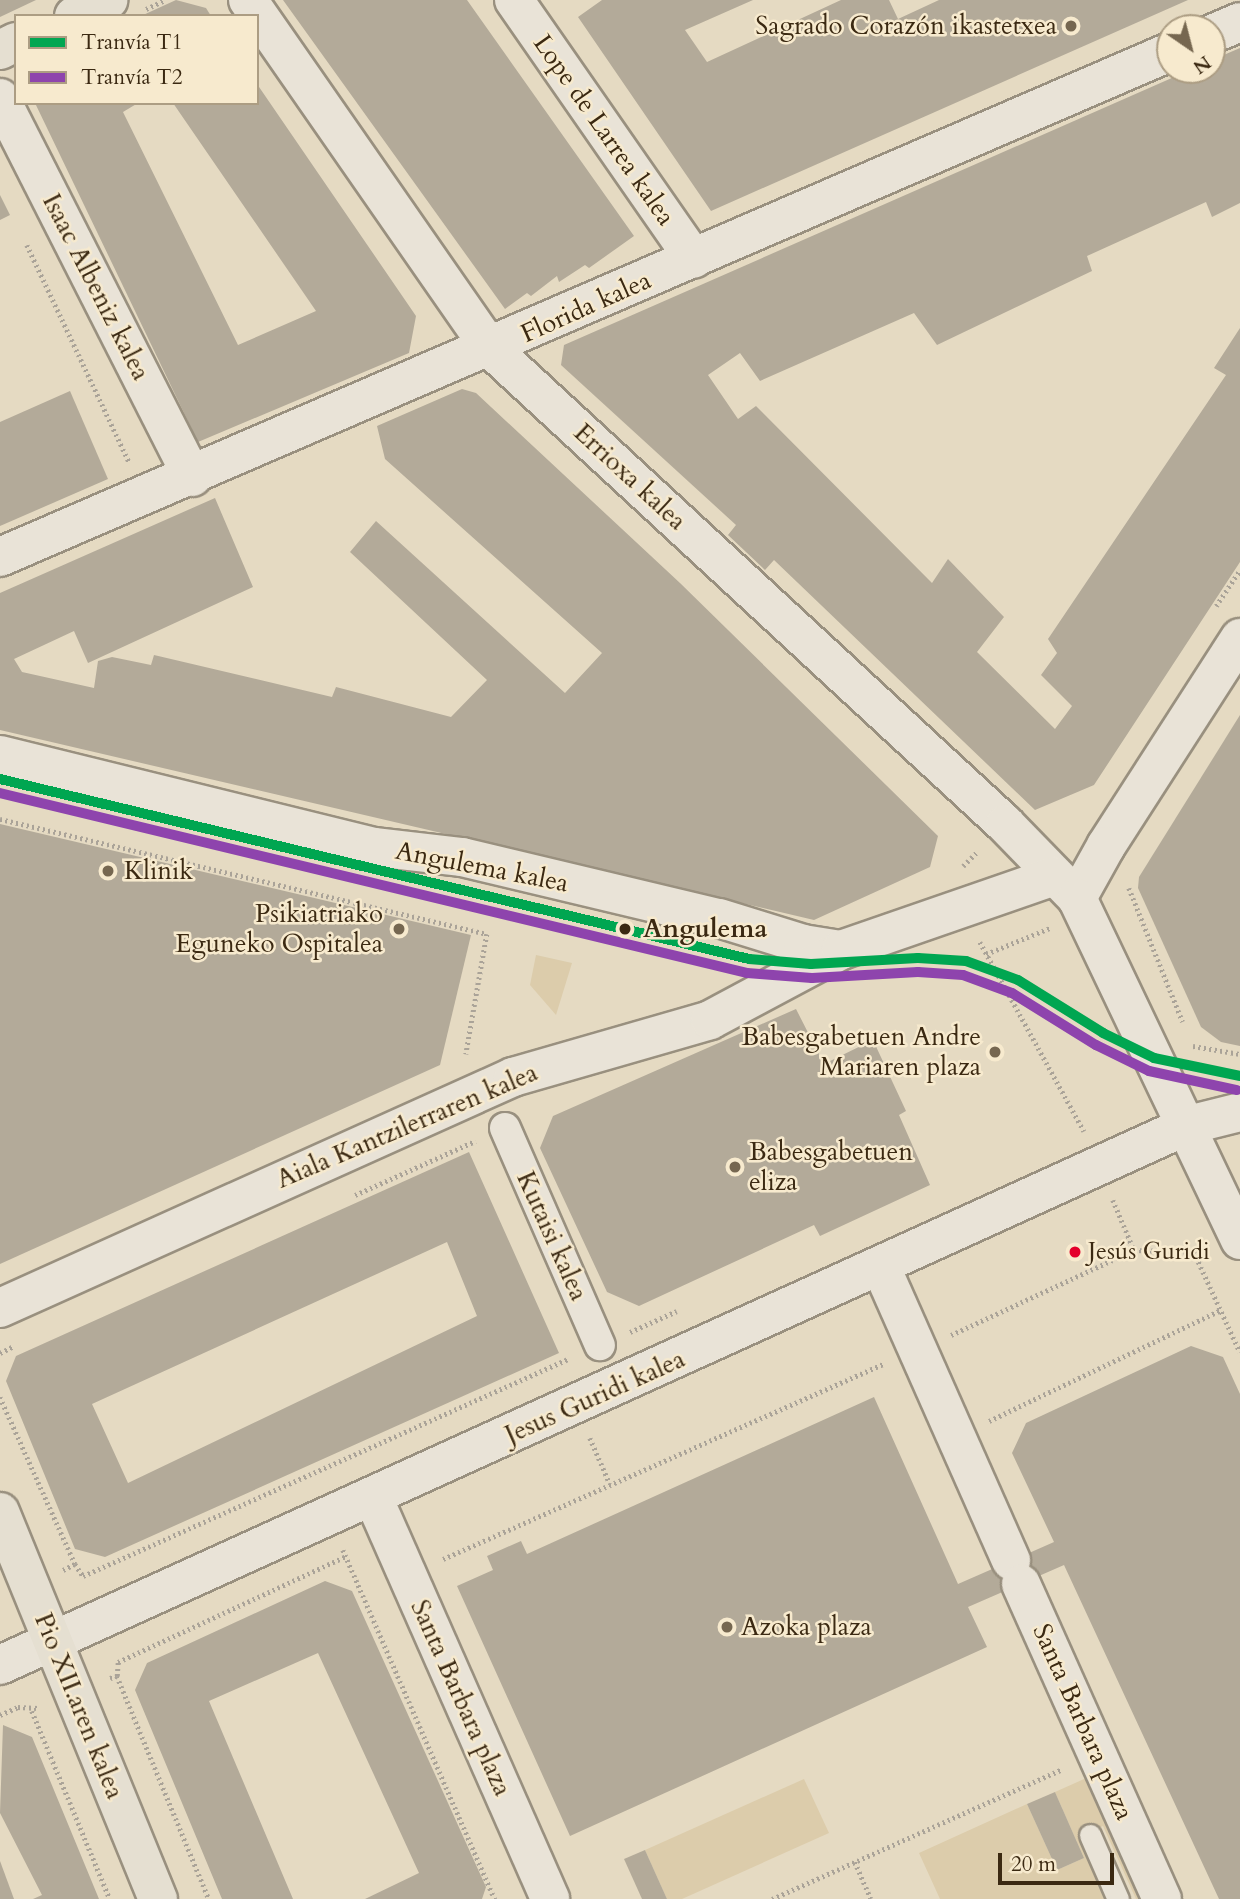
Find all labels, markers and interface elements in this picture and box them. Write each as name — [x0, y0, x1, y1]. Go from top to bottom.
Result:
place label: Sagrado Corazón ikastetxea — [755, 10, 1057, 42]
legend — [14, 14, 259, 105]
north arrow — [1156, 14, 1226, 84]
marker: Sagrado Corazón ikastetxea — [1063, 18, 1079, 34]
text: Tranvía T1 — [81, 28, 182, 57]
street label: Lope de Larrea kalea — [526, 29, 682, 231]
text: N — [1188, 49, 1216, 80]
text: Tranvía T2 — [81, 63, 182, 92]
street label: Isaac Albeniz kalea — [36, 188, 156, 386]
street label: Florida kalea — [516, 264, 656, 350]
street label: Errioxa kalea — [567, 417, 693, 537]
street label: Angulema kalea — [393, 835, 571, 899]
place label: Klinik — [124, 855, 193, 887]
marker: Klinik — [98, 861, 118, 881]
place label: Psikiatriako Eguneko Ospitalea — [175, 898, 383, 960]
place label: Angulema — [643, 913, 767, 945]
marker: Angulema — [613, 917, 637, 941]
marker: Psikiatriako Eguneko Ospitalea — [389, 919, 409, 939]
place label: Babesgabetuen Andre Mariaren plaza — [742, 1021, 981, 1082]
marker: Babesgabetuen Andre Mariaren plaza — [987, 1044, 1003, 1060]
street label: Aiala Kantzilerraren kalea — [272, 1057, 542, 1195]
place label: Babesgabetuen eliza — [749, 1136, 913, 1198]
marker: Babesgabetuen eliza — [727, 1159, 743, 1175]
street label: Kutaisi kalea — [510, 1167, 594, 1305]
place label: Jesús Guridi — [1088, 1238, 1210, 1266]
marker: Jesús Guridi — [1068, 1245, 1082, 1259]
street label: Jesus Guridi kalea — [500, 1343, 690, 1451]
street label: Santa Barbara plaza — [404, 1595, 518, 1801]
street label: Pio XII.aren kalea — [28, 1609, 130, 1803]
place label: Azoka plaza — [741, 1611, 872, 1643]
marker: Azoka plaza — [719, 1619, 735, 1635]
street label: Santa Barbara plaza — [1026, 1619, 1140, 1825]
scale bar — [1002, 1840, 1118, 1884]
text: 20 m — [1011, 1850, 1056, 1879]

